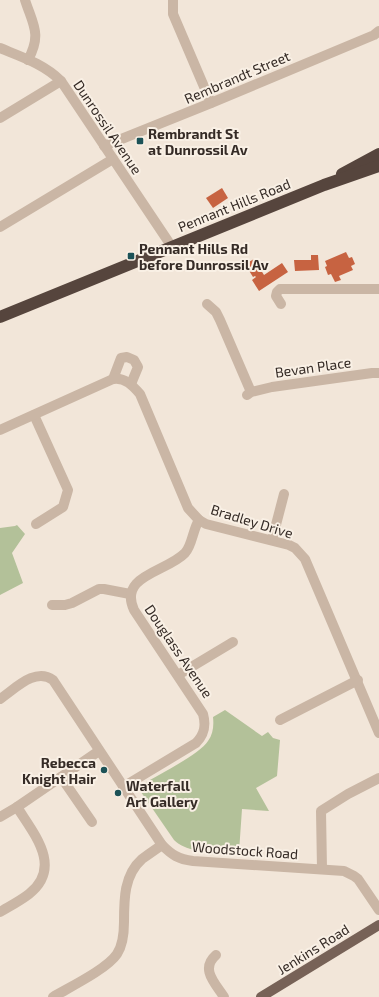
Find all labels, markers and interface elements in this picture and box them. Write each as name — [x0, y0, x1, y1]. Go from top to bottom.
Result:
street label: Rembrandt Street — [182, 47, 292, 107]
street label: Dunrossil Avenue — [70, 77, 146, 177]
place label: Rembrandt St at Dunrossil Av — [148, 125, 248, 158]
marker: Rembrandt St at Dunrossil Av — [135, 136, 145, 146]
street label: Pennant Hills Road — [175, 175, 293, 235]
place label: Pennant Hills Rd before Dunrossil Av — [139, 240, 269, 273]
marker: Pennant Hills Rd before Dunrossil Av — [126, 251, 136, 261]
street label: Bevan Place — [274, 353, 352, 381]
street label: Bradley Drive — [209, 500, 295, 542]
street label: Douglass Avenue — [142, 601, 216, 701]
place label: Rebecca Knight Hair — [22, 754, 96, 787]
marker: Rebecca Knight Hair — [99, 765, 109, 775]
place label: Waterfall Art Gallery — [126, 777, 198, 810]
marker: Waterfall Art Gallery — [113, 788, 123, 798]
street label: Woodstock Road — [191, 838, 299, 862]
street label: Jenkins Road — [274, 920, 352, 978]

